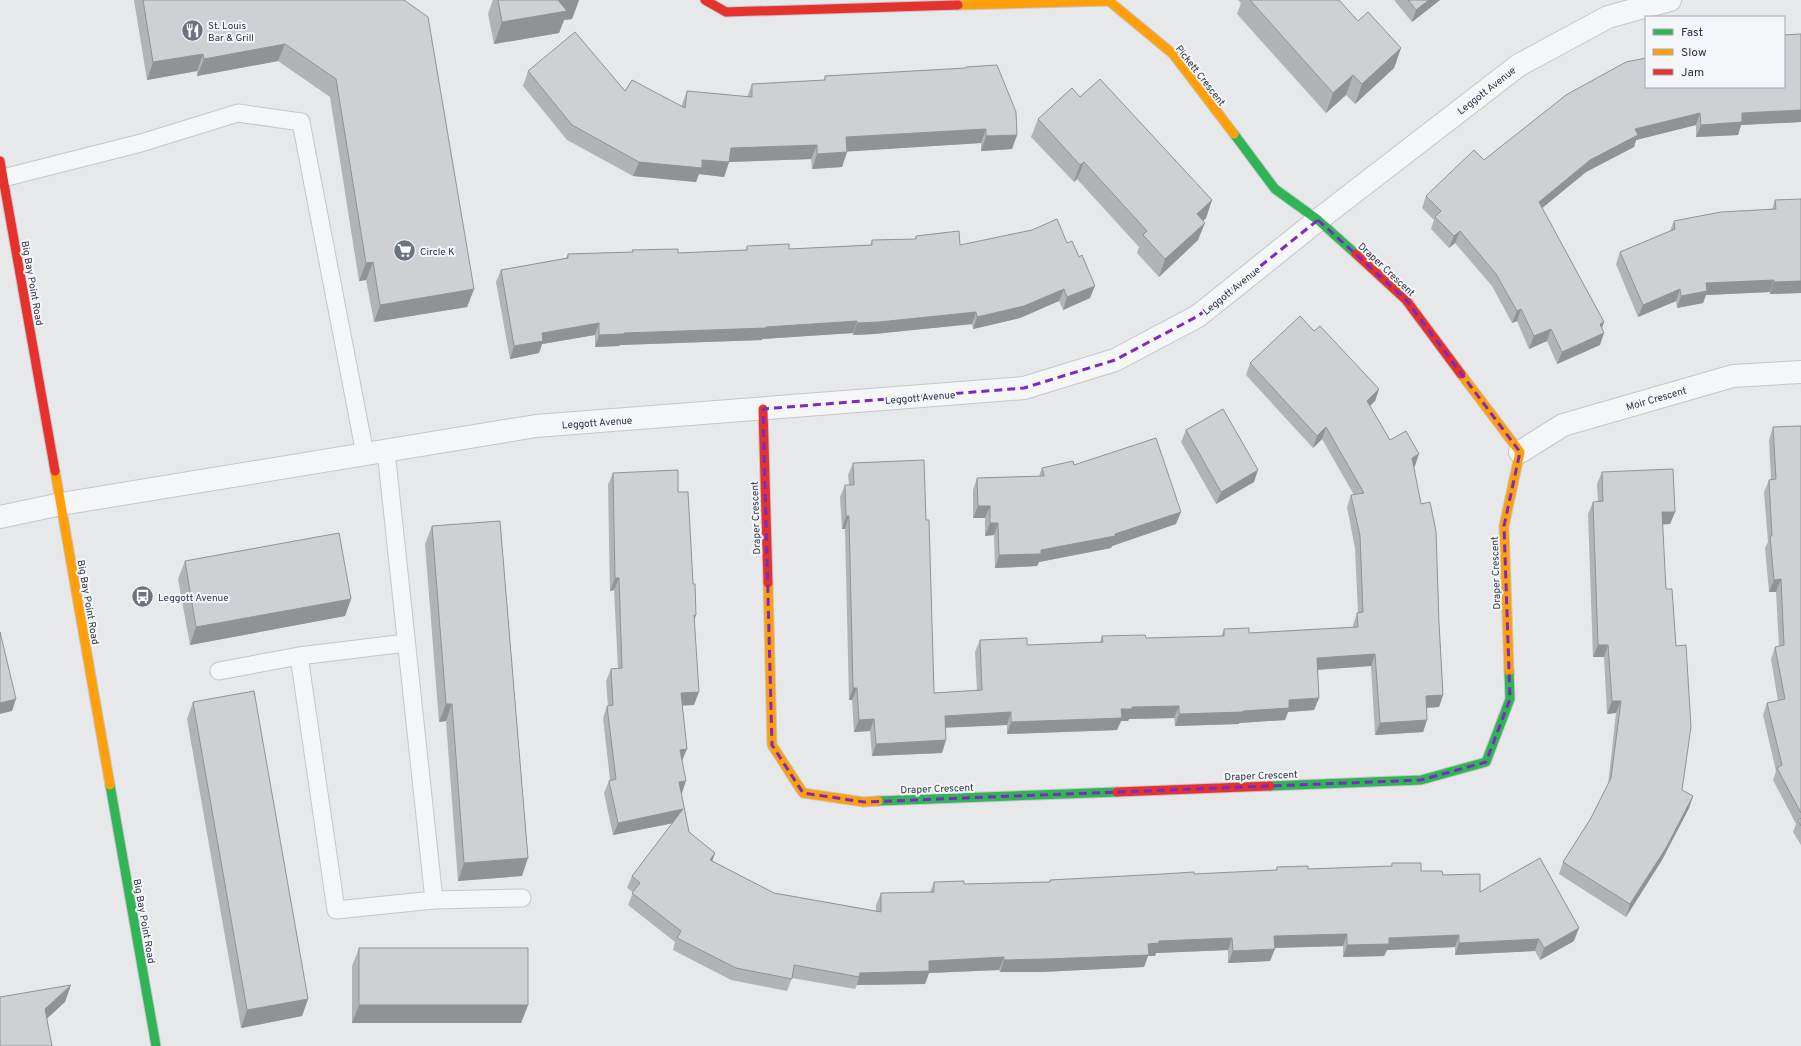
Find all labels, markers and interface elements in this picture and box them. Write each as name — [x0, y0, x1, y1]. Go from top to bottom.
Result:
legend — [1645, 16, 1785, 88]
restaurant icon: St. Louis Bar & Grill — [180, 18, 206, 44]
place label: St. Louis Bar & Grill — [208, 20, 254, 45]
text: Fast — [1681, 25, 1703, 41]
street label: Pickett Crescent — [1172, 43, 1228, 109]
text: Slow — [1681, 45, 1707, 61]
street label: Leggott Avenue — [1455, 64, 1519, 118]
text: Jam — [1681, 65, 1704, 81]
supermarket icon: Circle K — [391, 238, 417, 264]
street label: Big Bay Point Road — [18, 240, 45, 327]
street label: Draper Crescent — [1355, 240, 1417, 300]
place label: Circle K — [420, 246, 455, 259]
street label: Leggott Avenue — [1200, 264, 1263, 318]
street label: Moir Crescent — [1625, 385, 1688, 414]
street label: Leggott Avenue — [884, 389, 956, 408]
street label: Leggott Avenue — [561, 415, 633, 432]
street label: Draper Crescent — [749, 481, 764, 555]
street label: Draper Crescent — [1489, 536, 1504, 610]
street label: Big Bay Point Road — [74, 559, 101, 646]
bus stop icon: Leggott Avenue — [129, 584, 155, 610]
place label: Leggott Avenue — [158, 592, 229, 605]
street label: Draper Crescent — [1224, 769, 1298, 784]
street label: Draper Crescent — [900, 782, 974, 797]
street label: Big Bay Point Road — [130, 878, 157, 965]

